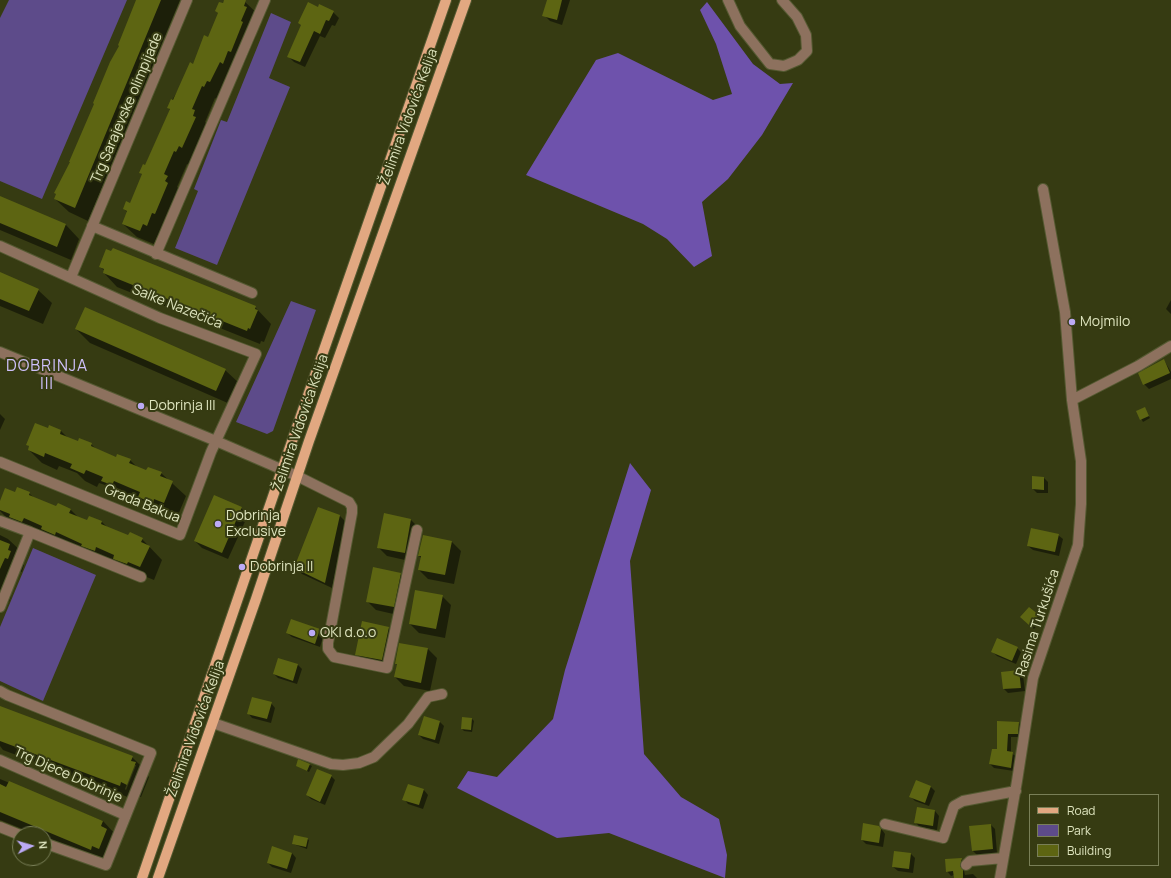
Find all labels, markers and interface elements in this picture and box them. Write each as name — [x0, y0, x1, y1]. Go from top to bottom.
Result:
street label: Trg Sarajevske olimpijade — [88, 30, 166, 186]
street label: Želimira Vidovića Kelija — [376, 46, 442, 188]
street label: Salke Nazečića — [129, 281, 225, 333]
place label: Mojmilo — [1080, 314, 1130, 330]
marker: Mojmilo — [1067, 317, 1077, 327]
street label: Želimira Vidovića Kelija — [270, 352, 332, 494]
district label: DOBRINJA III — [6, 357, 88, 395]
place label: Dobrinja III — [149, 398, 215, 414]
marker: Dobrinja III — [136, 401, 146, 411]
street label: Grada Bakua — [101, 481, 183, 527]
place label: Dobrinja Exclusive — [226, 508, 286, 540]
marker: Dobrinja Exclusive — [213, 519, 223, 529]
place label: Dobrinja II — [250, 559, 313, 575]
marker: Dobrinja II — [237, 562, 247, 572]
street label: Rasima Turkušića — [1013, 567, 1063, 679]
place label: OKI d.o.o — [320, 625, 376, 641]
marker: OKI d.o.o — [307, 628, 317, 638]
street label: Želimira Vidovića Kelija — [163, 658, 229, 800]
street label: Trg Djece Dobrinje — [11, 743, 125, 807]
legend — [1029, 794, 1159, 866]
text: Road — [1067, 802, 1095, 819]
text: Park — [1067, 822, 1091, 839]
north arrow — [12, 826, 52, 866]
text: N — [36, 840, 51, 850]
text: Building — [1067, 842, 1111, 859]

